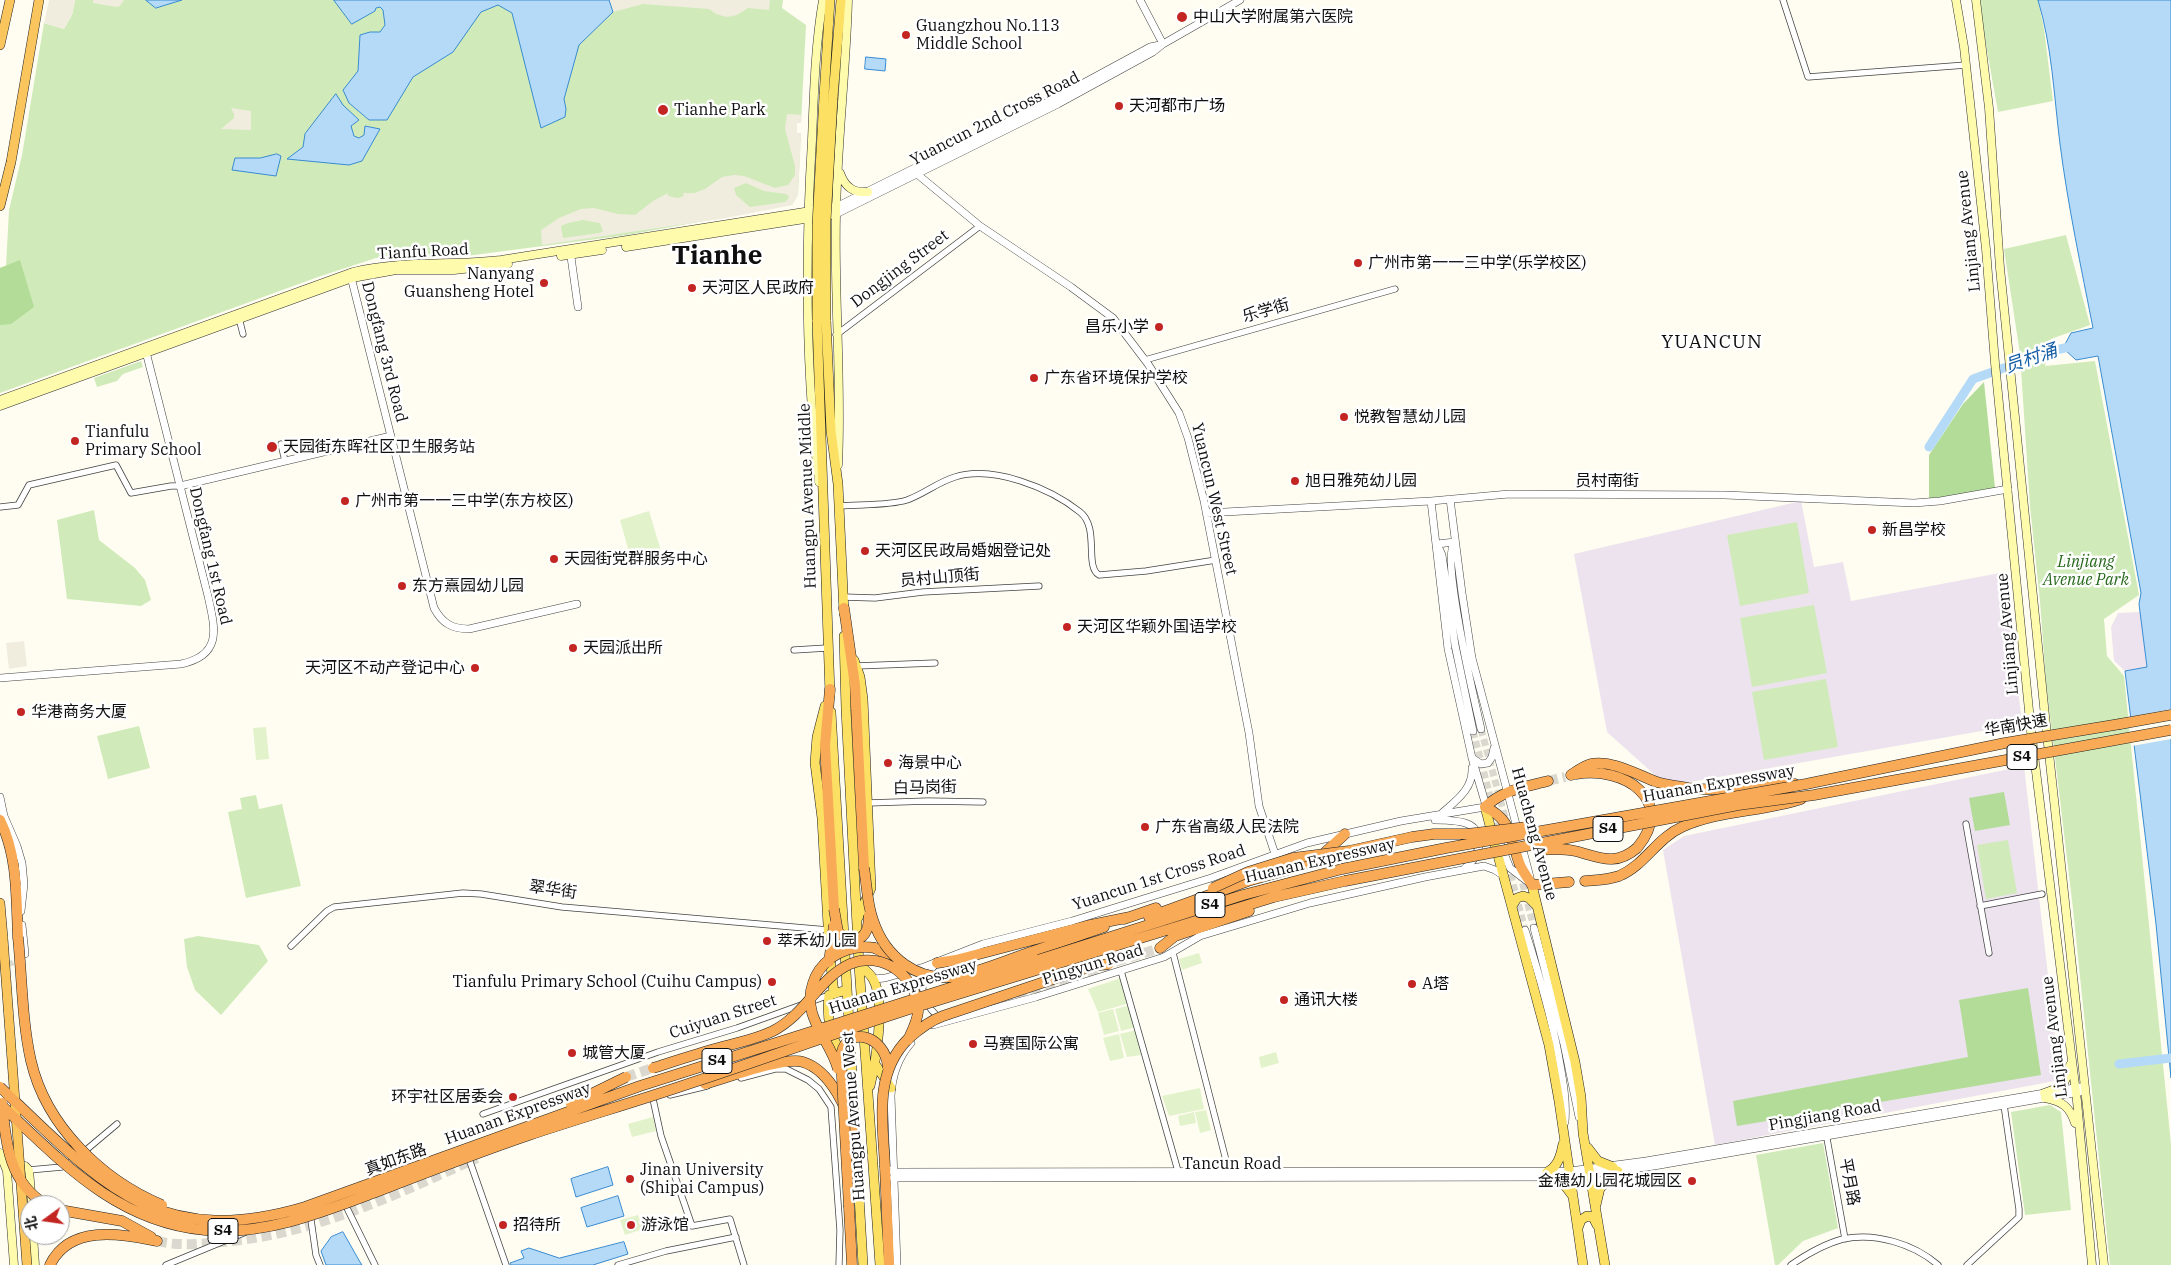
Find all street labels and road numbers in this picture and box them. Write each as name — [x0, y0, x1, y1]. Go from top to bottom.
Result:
street label: Yuancun 2nd Cross Road — [907, 68, 1083, 170]
street label: Linjiang Avenue — [1953, 169, 1985, 293]
street label: Dongjing Street — [847, 226, 953, 312]
street label: Tianfu Road — [377, 240, 469, 264]
street label: Dongfang 3rd Road — [357, 280, 411, 424]
street label: 乐学街 — [1240, 295, 1292, 327]
street label: Huangpu Avenue Middle — [795, 403, 821, 589]
street label: Yuancun West Street — [1187, 421, 1241, 577]
street label: 员村南街 — [1575, 471, 1639, 491]
street label: Dongfang 1st Road — [185, 485, 235, 627]
street label: 员村山顶街 — [899, 565, 981, 591]
street label: Linjiang Avenue — [1993, 572, 2023, 696]
street label: 华南快速 — [1983, 711, 2049, 741]
road number: S4 — [2007, 744, 2037, 770]
street label: Huanan Expressway — [1642, 761, 1796, 807]
street label: Huacheng Avenue — [1507, 765, 1561, 903]
street label: 白马岗街 — [893, 778, 957, 798]
road number: S4 — [1593, 816, 1623, 842]
street label: Huanan Expressway — [1243, 834, 1397, 888]
street label: Yuancun 1st Cross Road — [1070, 841, 1248, 915]
street label: 翠华街 — [528, 877, 578, 903]
road number: S4 — [1195, 892, 1225, 918]
street label: Pingyun Road — [1040, 941, 1146, 989]
street label: Huanan Expressway — [827, 955, 979, 1019]
street label: Linjiang Avenue — [2038, 975, 2072, 1099]
street label: Cuiyuan Street — [667, 991, 779, 1043]
street label: Huangpu Avenue West — [838, 1030, 870, 1202]
road number: S4 — [702, 1048, 732, 1074]
street label: Huanan Expressway — [443, 1079, 593, 1149]
street label: Pingjiang Road — [1767, 1097, 1883, 1135]
street label: 真如东路 — [363, 1140, 429, 1180]
street label: Tancun Road — [1182, 1154, 1282, 1174]
street label: 平月路 — [1835, 1157, 1863, 1207]
road number: S4 — [208, 1218, 238, 1244]

